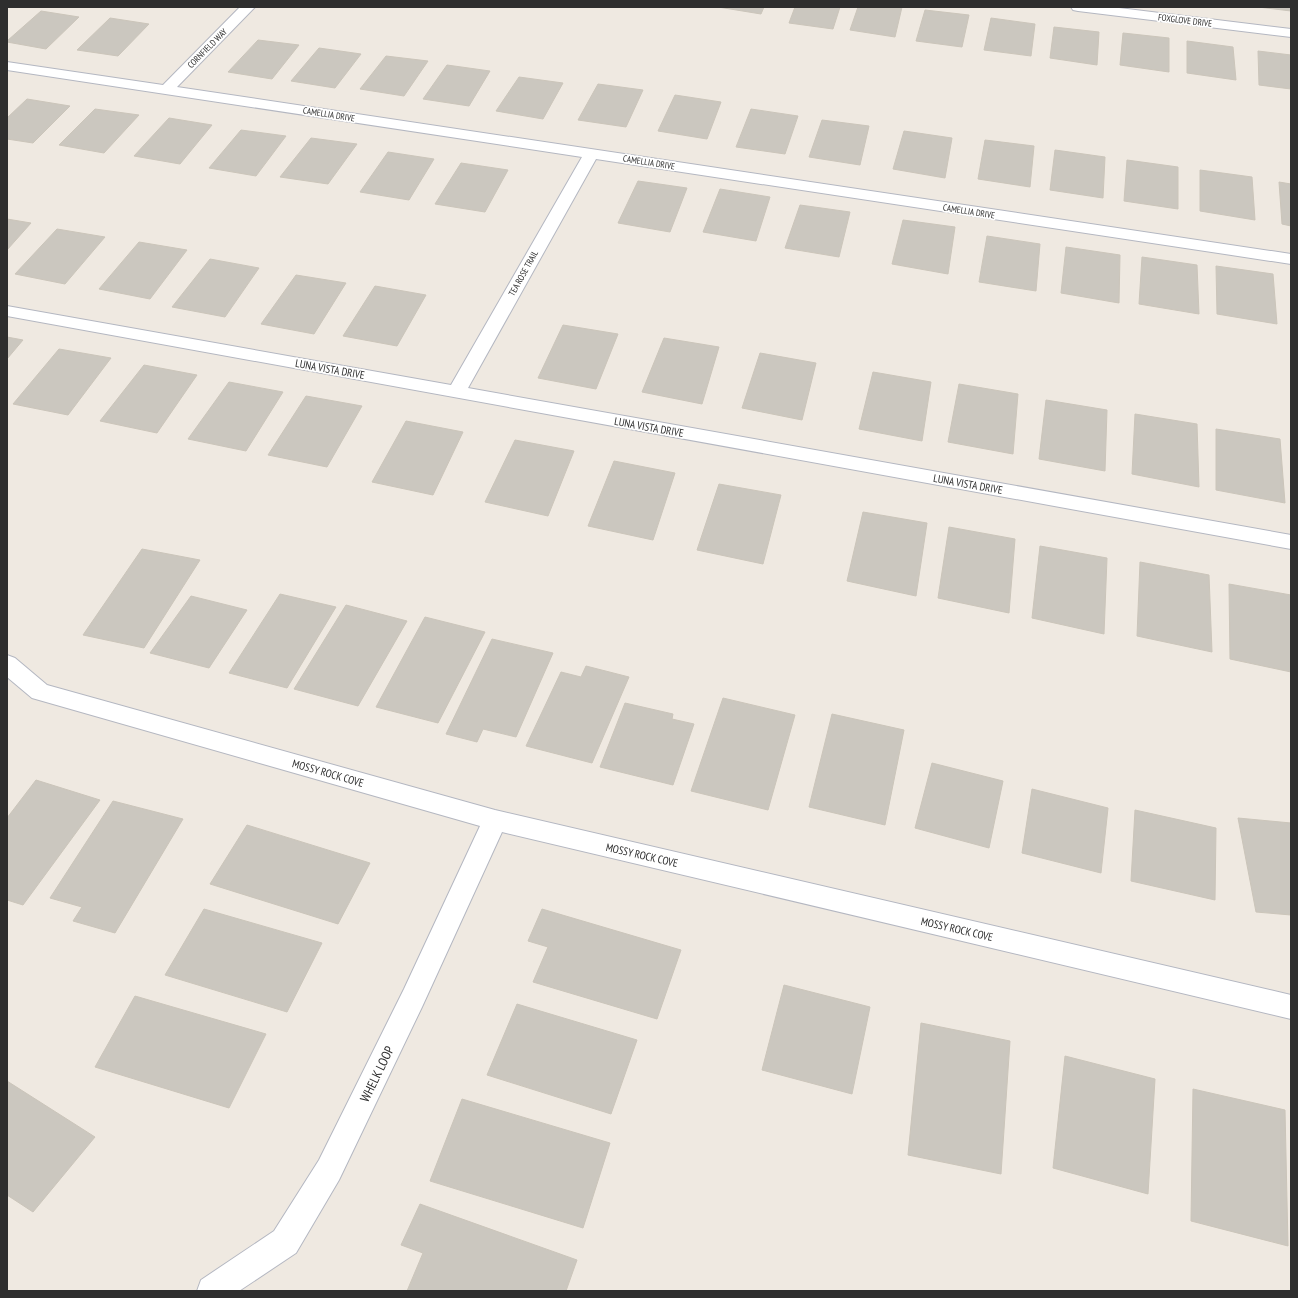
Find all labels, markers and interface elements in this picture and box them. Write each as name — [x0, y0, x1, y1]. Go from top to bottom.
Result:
street label: FOXGLOVE DRIVE — [1157, 11, 1213, 29]
street label: CORNFIELD WAY — [185, 25, 230, 70]
street label: CAMELLIA DRIVE — [302, 104, 356, 124]
street label: CAMELLIA DRIVE — [622, 152, 676, 172]
street label: CAMELLIA DRIVE — [942, 201, 996, 221]
street label: TEA ROSE TRAIL — [506, 248, 540, 298]
street label: LUNA VISTA DRIVE — [294, 356, 366, 382]
street label: LUNA VISTA DRIVE — [613, 414, 685, 440]
street label: LUNA VISTA DRIVE — [932, 471, 1004, 497]
street label: MOSSY ROCK COVE — [291, 756, 366, 790]
street label: MOSSY ROCK COVE — [605, 840, 680, 870]
street label: MOSSY ROCK COVE — [920, 914, 995, 944]
street label: WHELK LOOP — [356, 1043, 398, 1105]

